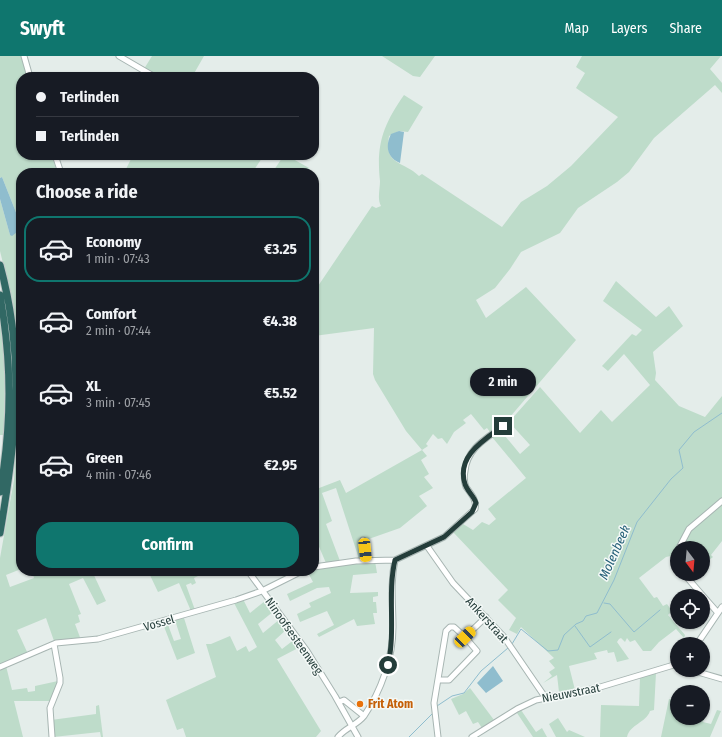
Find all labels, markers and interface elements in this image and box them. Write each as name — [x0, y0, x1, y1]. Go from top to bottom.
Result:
text: Swyft — [20, 17, 65, 40]
text: Map — [565, 20, 589, 37]
text: Layers — [611, 20, 647, 37]
text: Share — [669, 20, 702, 37]
text: Terlinden — [60, 88, 119, 106]
text: Terlinden — [60, 127, 119, 145]
text: Choose a ride — [36, 181, 138, 203]
icon: car — [38, 231, 74, 267]
text: Economy — [86, 233, 141, 251]
text: €3.25 — [264, 240, 297, 258]
text: 1 min · 07:43 — [86, 251, 150, 266]
icon: car — [38, 303, 74, 339]
text: Comfort — [86, 305, 137, 323]
text: €4.38 — [263, 312, 297, 330]
text: 2 min · 07:44 — [86, 323, 151, 338]
callout: 2 min — [470, 368, 536, 396]
text: 2 min — [489, 374, 517, 389]
icon: car — [38, 375, 74, 411]
text: XL — [86, 377, 101, 395]
text: €5.52 — [264, 384, 297, 402]
text: 3 min · 07:45 — [86, 395, 151, 410]
route end — [494, 417, 512, 435]
icon: car — [38, 447, 74, 483]
text: Green — [86, 449, 123, 467]
text: €2.95 — [264, 456, 297, 474]
text: 4 min · 07:46 — [86, 467, 152, 482]
button: Confirm — [36, 522, 299, 568]
water label: Molenbeek — [596, 522, 633, 582]
car — [358, 537, 372, 563]
north arrow — [670, 541, 710, 581]
map controls — [670, 541, 710, 725]
button: locate — [670, 589, 710, 629]
street label: Ankerstraat — [463, 594, 511, 646]
street label: Ninoofsesteenweg — [262, 595, 326, 677]
street label: Vossel — [142, 612, 176, 634]
car — [452, 624, 478, 650]
button: + — [670, 637, 710, 677]
route start — [379, 656, 397, 674]
street label: Nieuwstraat — [541, 680, 601, 705]
button: − — [670, 685, 710, 725]
place label: Frit Atom — [368, 697, 413, 711]
marker: Frit Atom — [355, 699, 365, 709]

